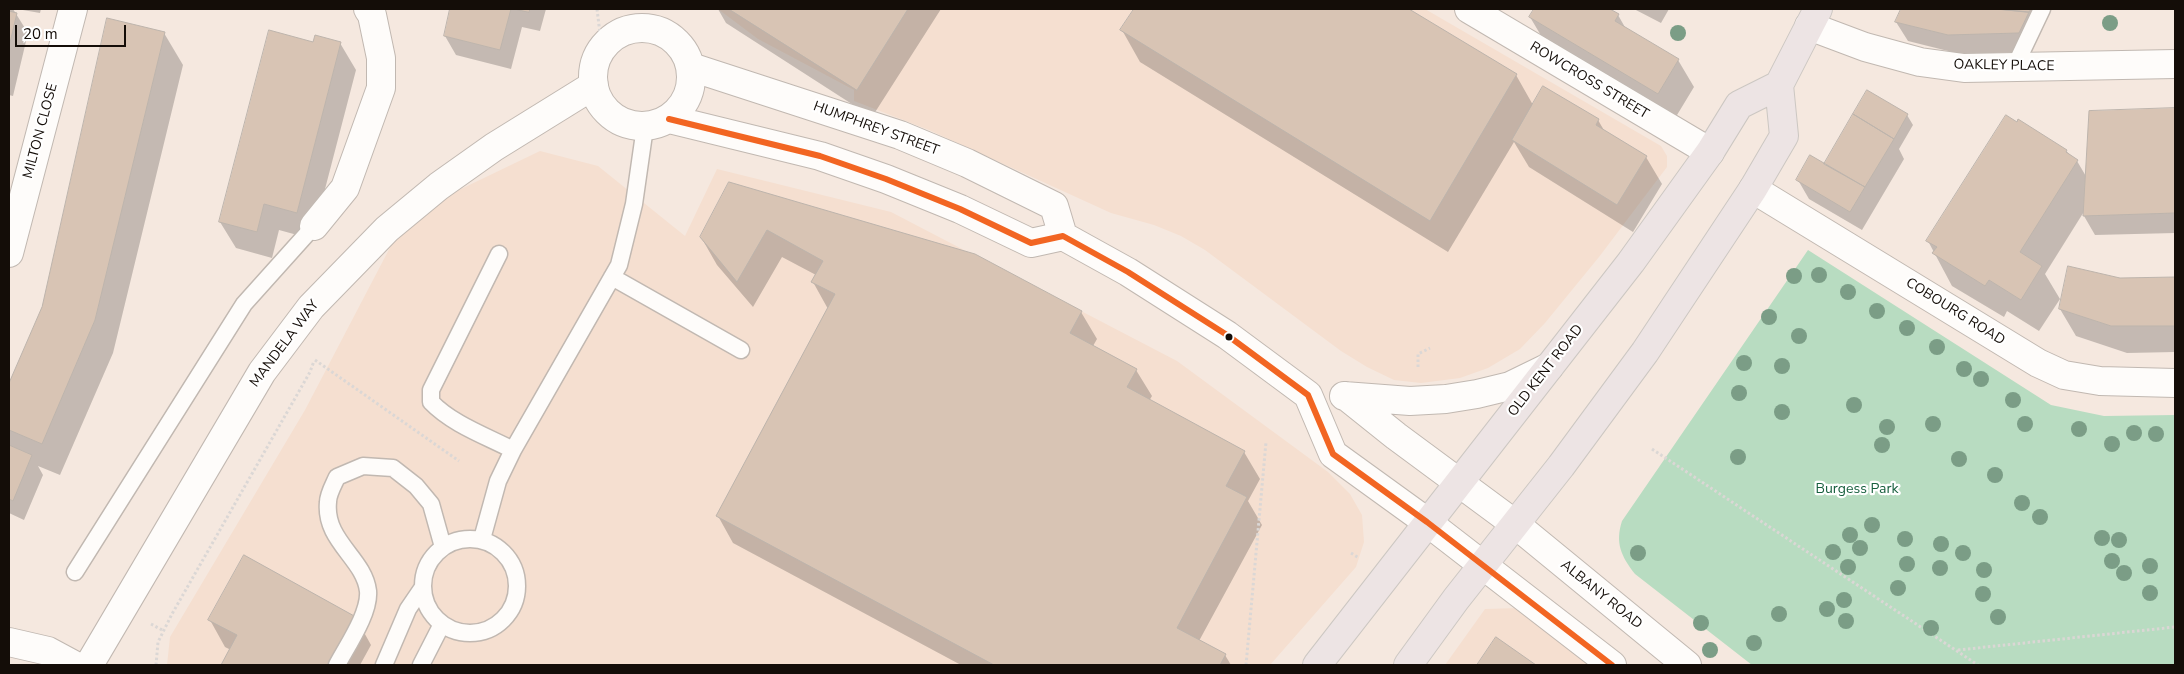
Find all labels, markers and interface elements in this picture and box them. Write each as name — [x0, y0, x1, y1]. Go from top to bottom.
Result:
scale bar — [18, 15, 129, 47]
text: 20 m — [23, 24, 58, 44]
street label: ROWCROSS STREET — [1526, 39, 1652, 123]
street label: OAKLEY PLACE — [1953, 57, 2055, 75]
street label: MILTON CLOSE — [20, 82, 62, 180]
street label: HUMPHREY STREET — [811, 98, 941, 160]
street label: COBOURG ROAD — [1902, 275, 2008, 349]
street label: MANDELA WAY — [247, 297, 323, 391]
street label: OLD KENT ROAD — [1505, 322, 1587, 420]
unlabelled marker — [1224, 332, 1234, 342]
park label: Burgess Park — [1816, 482, 1898, 498]
street label: ALBANY ROAD — [1557, 557, 1645, 633]

